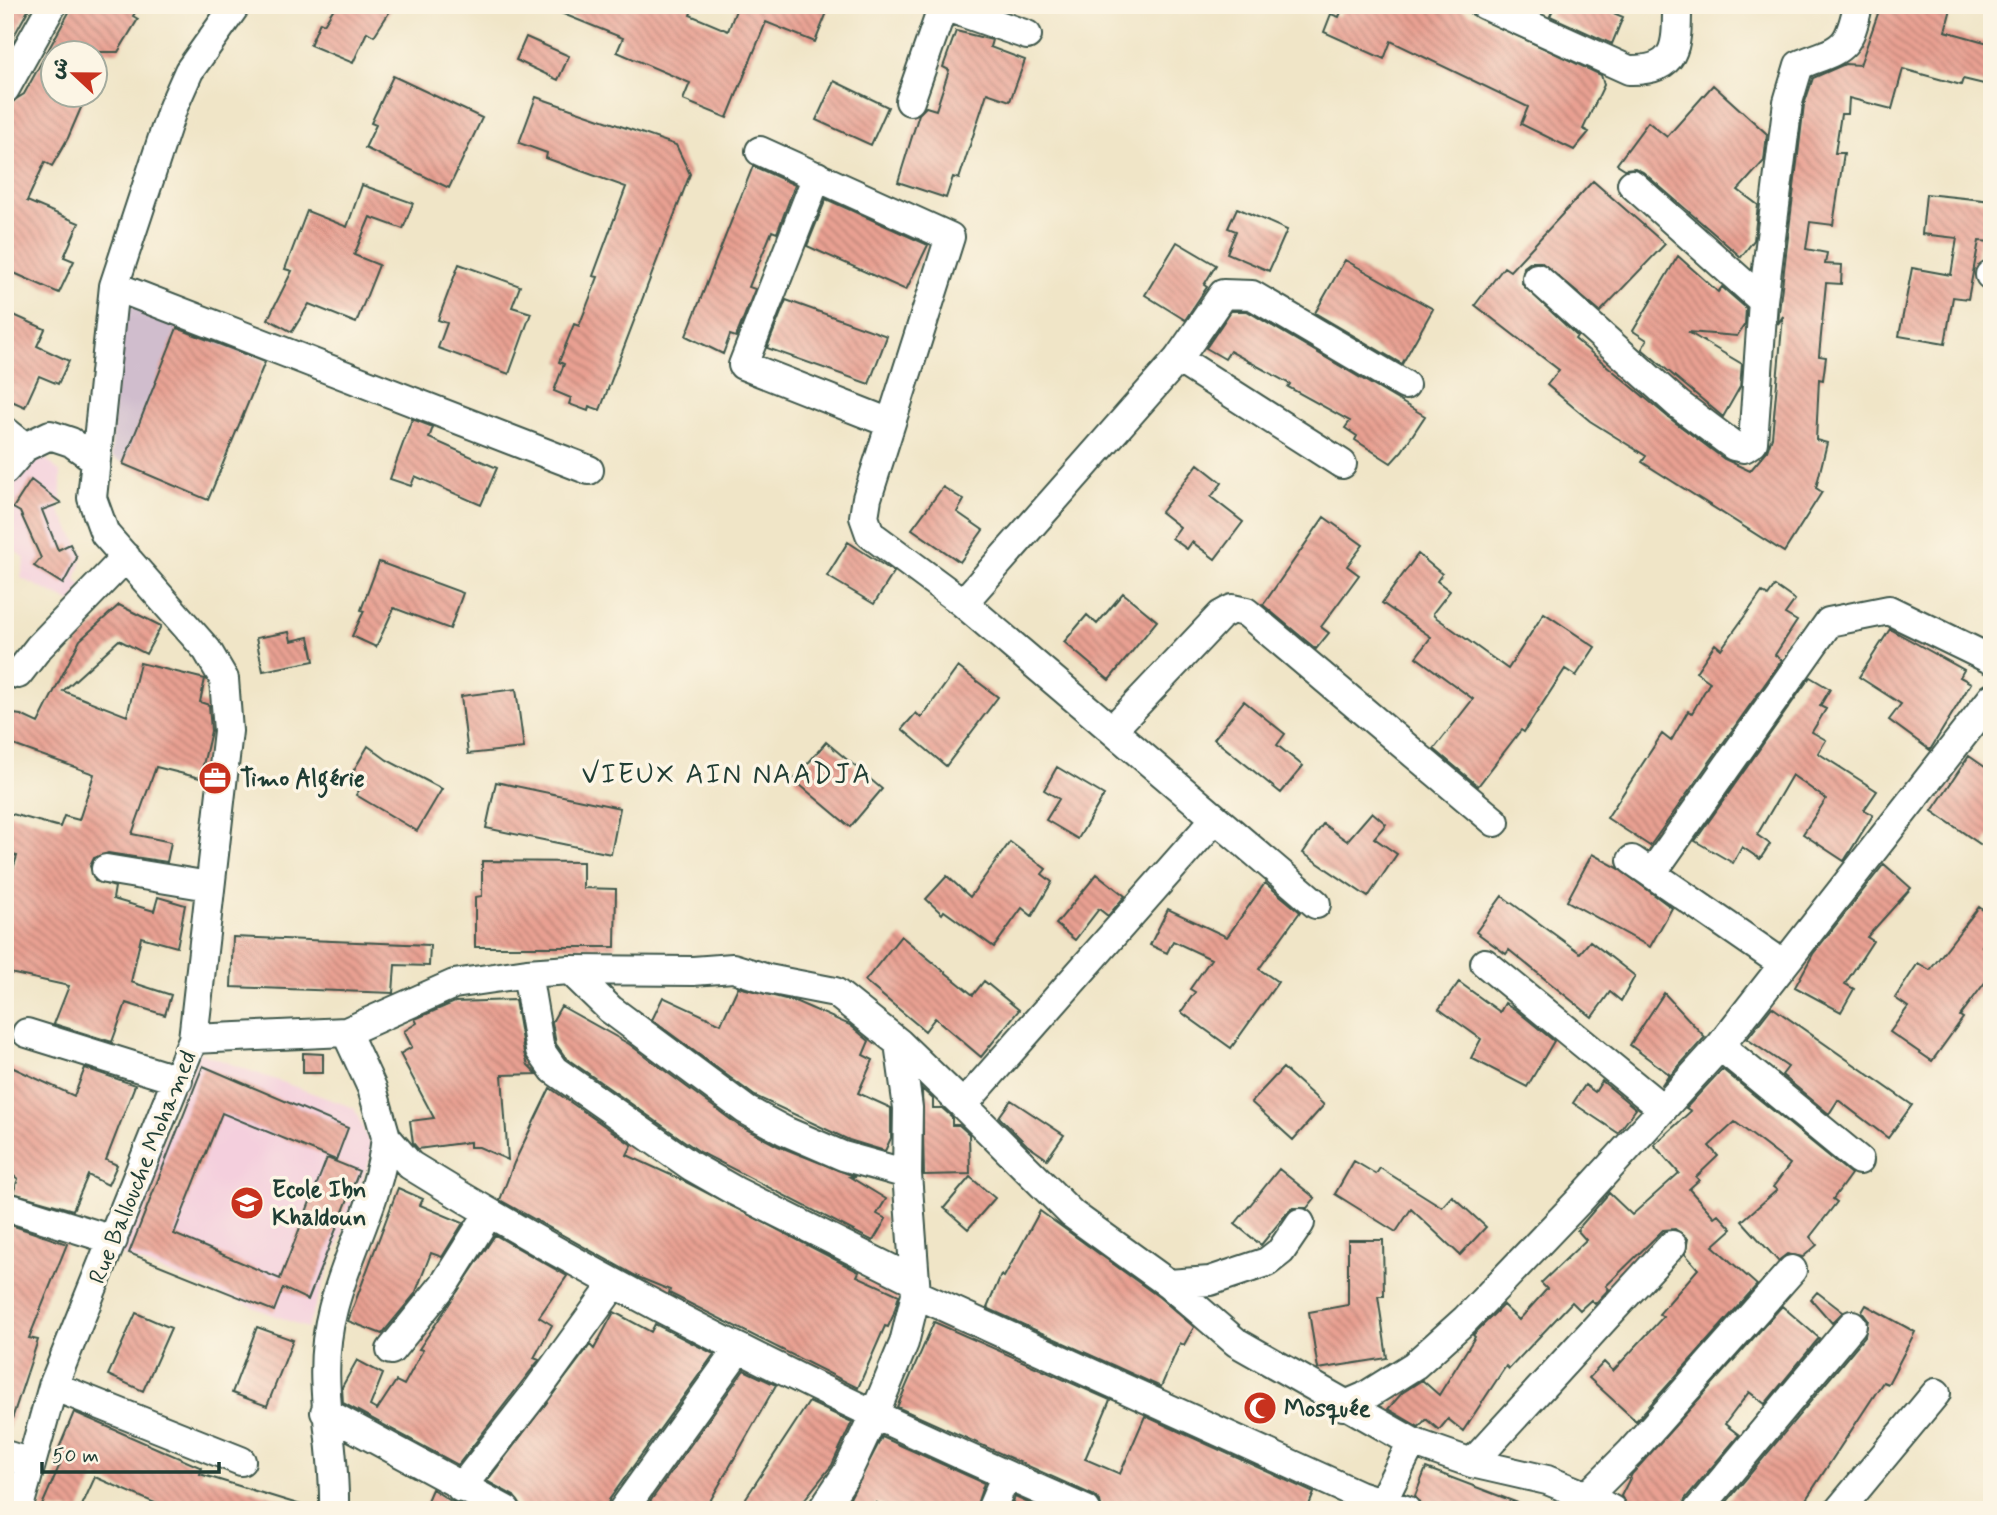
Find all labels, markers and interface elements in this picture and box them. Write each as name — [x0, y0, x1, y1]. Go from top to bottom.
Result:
north arrow — [38, 38, 108, 108]
text: ش — [44, 54, 75, 83]
district label: VIEUX AIN NAADJA — [581, 757, 873, 794]
office icon: Timo Algérie — [196, 759, 234, 797]
place label: Timo Algérie — [240, 764, 365, 798]
street label: Rue Ballouche Mohamed — [82, 1046, 204, 1289]
place label: Ecole Ibn Khaldoun — [272, 1175, 367, 1234]
school or university icon: Ecole Ibn Khaldoun — [228, 1184, 266, 1222]
mosque icon: Mosquée — [1241, 1389, 1279, 1427]
place label: Mosquée — [1284, 1394, 1371, 1425]
scale bar — [42, 1431, 219, 1475]
text: 50 m — [52, 1442, 99, 1470]

